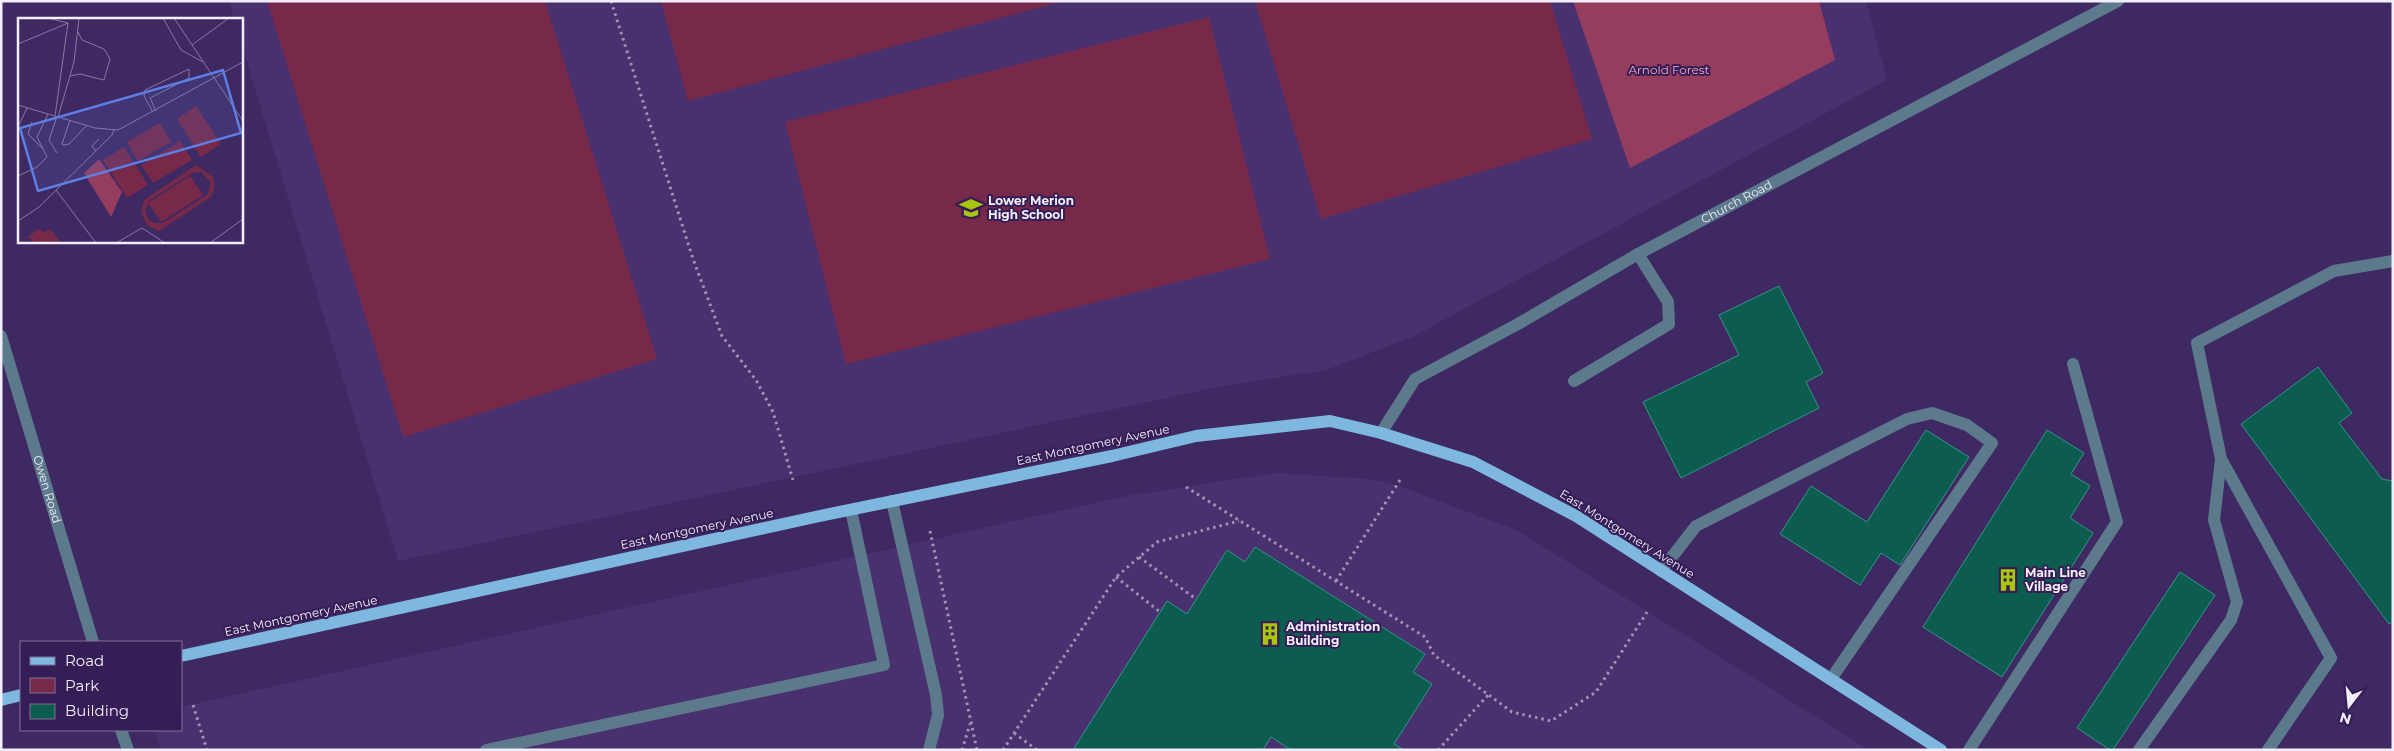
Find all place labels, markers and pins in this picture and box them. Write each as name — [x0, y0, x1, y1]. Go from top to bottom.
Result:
place label: Lower Merion High School — [988, 193, 1074, 222]
school or university icon: Lower Merion High School — [958, 195, 984, 221]
place label: Main Line Village — [2024, 565, 2086, 594]
building icon: Main Line Village — [1995, 567, 2021, 593]
place label: Administration Building — [1285, 619, 1380, 648]
building icon: Administration Building — [1257, 621, 1283, 647]

